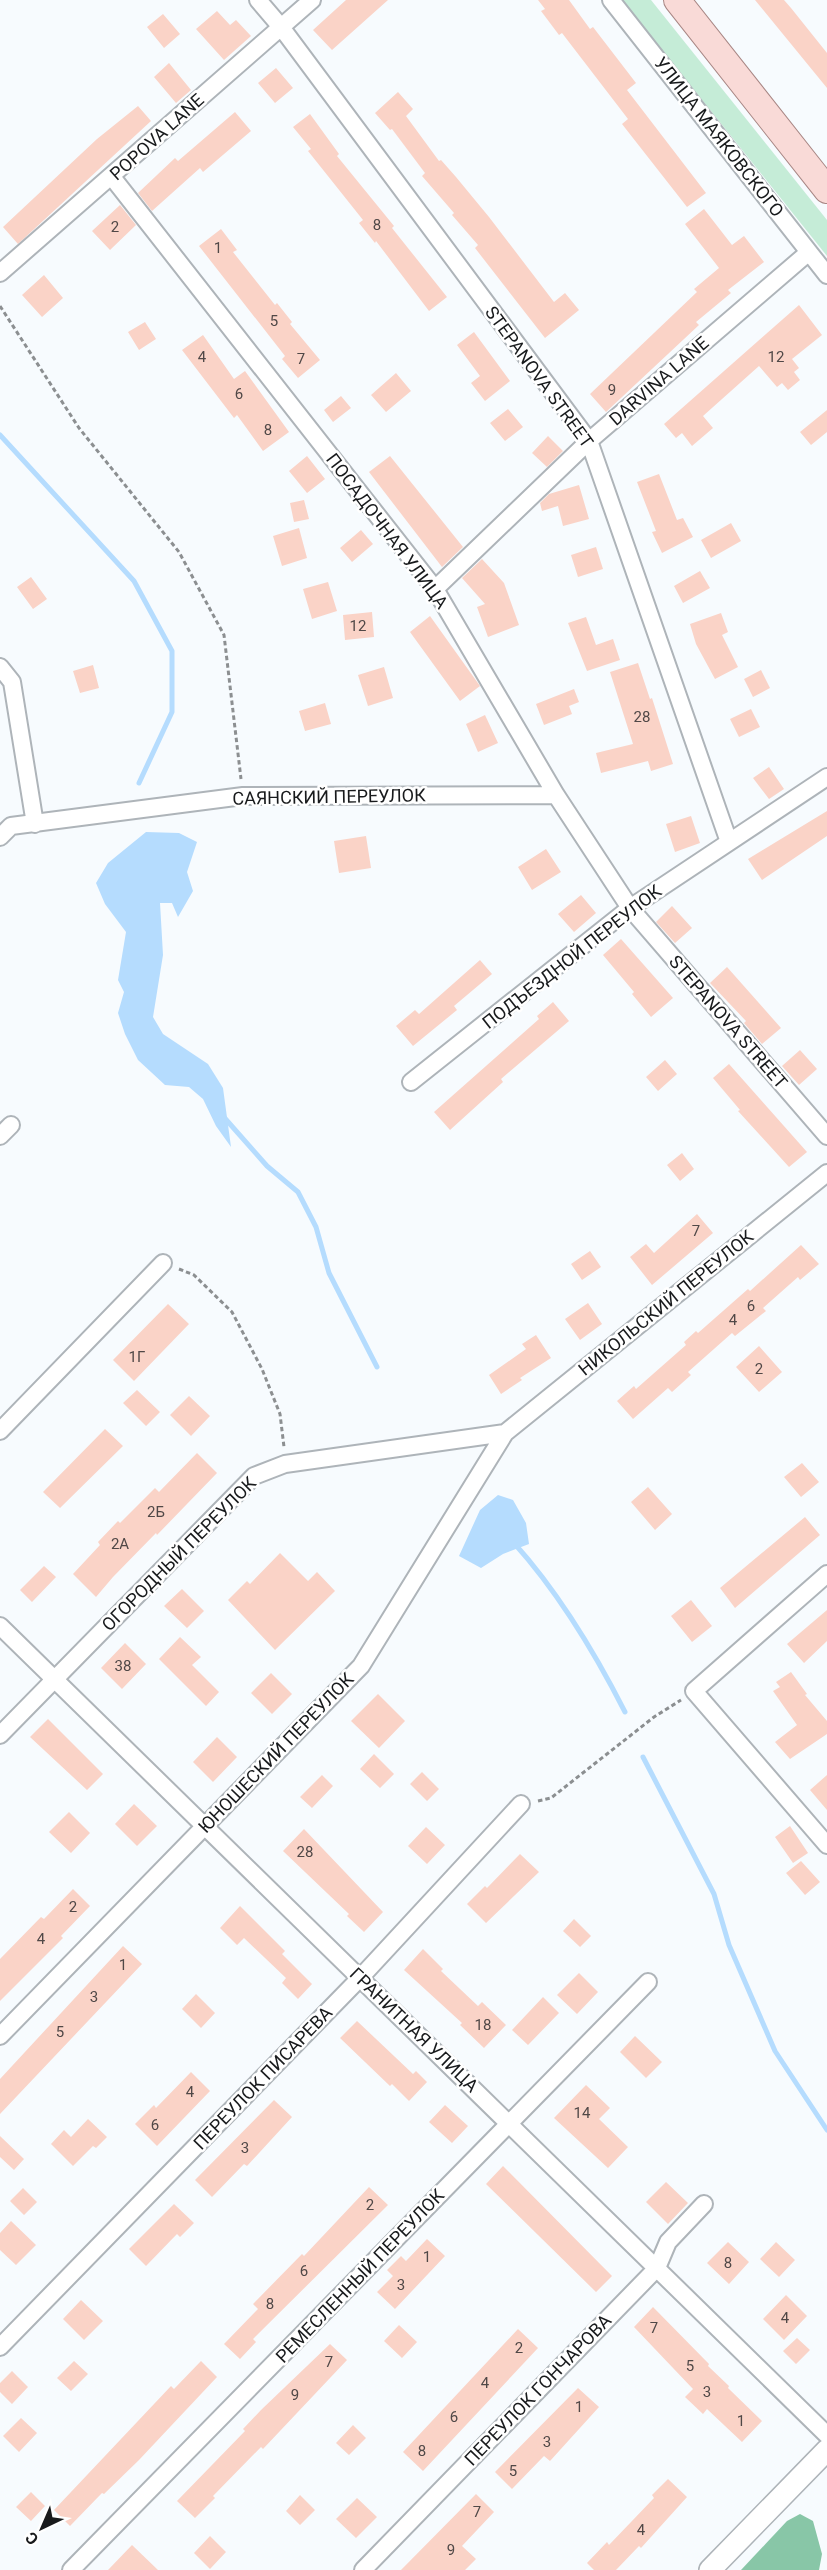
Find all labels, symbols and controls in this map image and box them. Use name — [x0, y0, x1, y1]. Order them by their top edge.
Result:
street label: УЛИЦА МАЯКОВСКОГО — [650, 53, 788, 221]
street label: POPOVA LANE — [105, 89, 208, 184]
house number: 8 — [373, 216, 381, 234]
house number: 2 — [111, 218, 119, 236]
house number: 1 — [214, 239, 222, 257]
street label: STEPANOVA STREET — [481, 302, 598, 452]
house number: 5 — [270, 312, 278, 330]
street label: DARVINA LANE — [605, 332, 713, 429]
house number: 4 — [198, 348, 207, 366]
house number: 12 — [768, 348, 784, 366]
house number: 7 — [297, 350, 305, 368]
house number: 9 — [608, 381, 616, 399]
house number: 6 — [235, 385, 243, 403]
house number: 8 — [264, 421, 272, 439]
street label: ПОСАДОЧНАЯ УЛИЦА — [322, 449, 453, 613]
house number: 12 — [350, 617, 366, 635]
house number: 28 — [634, 708, 650, 726]
street label: САЯНСКИЙ ПЕРЕУЛОК — [232, 784, 426, 809]
street label: ПОДЪЕЗДНОЙ ПЕРЕУЛОК — [478, 880, 666, 1033]
street label: STEPANOVA STREET — [665, 951, 792, 1093]
house number: 7 — [692, 1222, 700, 1240]
street label: НИКОЛЬСКИЙ ПЕРЕУЛОК — [574, 1225, 758, 1380]
house number: 6 — [747, 1297, 755, 1315]
house number: 4 — [729, 1311, 738, 1329]
house number: 1Г — [129, 1348, 145, 1366]
house number: 2 — [755, 1360, 763, 1378]
street label: ОГОРОДНЫЙ ПЕРЕУЛОК — [97, 1472, 260, 1635]
house number: 2Б — [147, 1503, 165, 1521]
house number: 2А — [111, 1535, 129, 1553]
house number: 38 — [115, 1657, 131, 1675]
street label: ЮНОШЕСКИЙ ПЕРЕУЛОК — [194, 1668, 358, 1837]
house number: 28 — [297, 1843, 313, 1861]
house number: 2 — [69, 1898, 77, 1916]
house number: 4 — [37, 1930, 46, 1948]
house number: 1 — [119, 1956, 127, 1974]
street label: ГРАНИТНАЯ УЛИЦА — [346, 1963, 483, 2096]
house number: 3 — [90, 1988, 98, 2006]
street label: ПЕРЕУЛОК ПИСАРЕВА — [189, 2002, 336, 2153]
house number: 18 — [475, 2016, 491, 2034]
house number: 5 — [56, 2023, 64, 2041]
house number: 4 — [186, 2083, 195, 2101]
house number: 14 — [574, 2104, 591, 2122]
house number: 6 — [151, 2116, 159, 2134]
house number: 3 — [241, 2139, 249, 2157]
street label: РЕМЕСЛЕННЫЙ ПЕРЕУЛОК — [271, 2184, 448, 2367]
house number: 2 — [366, 2196, 374, 2214]
house number: 1 — [423, 2248, 431, 2266]
house number: 8 — [724, 2254, 732, 2272]
house number: 6 — [300, 2262, 308, 2280]
house number: 3 — [397, 2276, 405, 2294]
house number: 8 — [266, 2295, 274, 2313]
house number: 4 — [781, 2309, 790, 2327]
street label: ПЕРЕУЛОК ГОНЧАРОВА — [460, 2310, 616, 2470]
house number: 7 — [650, 2319, 658, 2337]
house number: 2 — [515, 2339, 523, 2357]
house number: 7 — [325, 2353, 333, 2371]
house number: 5 — [686, 2357, 694, 2375]
house number: 4 — [481, 2374, 490, 2392]
house number: 3 — [703, 2383, 711, 2401]
house number: 9 — [291, 2386, 299, 2404]
house number: 1 — [575, 2398, 583, 2416]
house number: 6 — [450, 2408, 458, 2426]
house number: 1 — [737, 2412, 745, 2430]
house number: 3 — [543, 2433, 551, 2451]
house number: 8 — [418, 2442, 426, 2460]
house number: 5 — [509, 2462, 517, 2480]
north arrow — [12, 2498, 72, 2558]
house number: 7 — [473, 2503, 481, 2521]
house number: 4 — [637, 2521, 646, 2539]
text: С — [22, 2528, 42, 2549]
house number: 9 — [447, 2541, 455, 2559]

